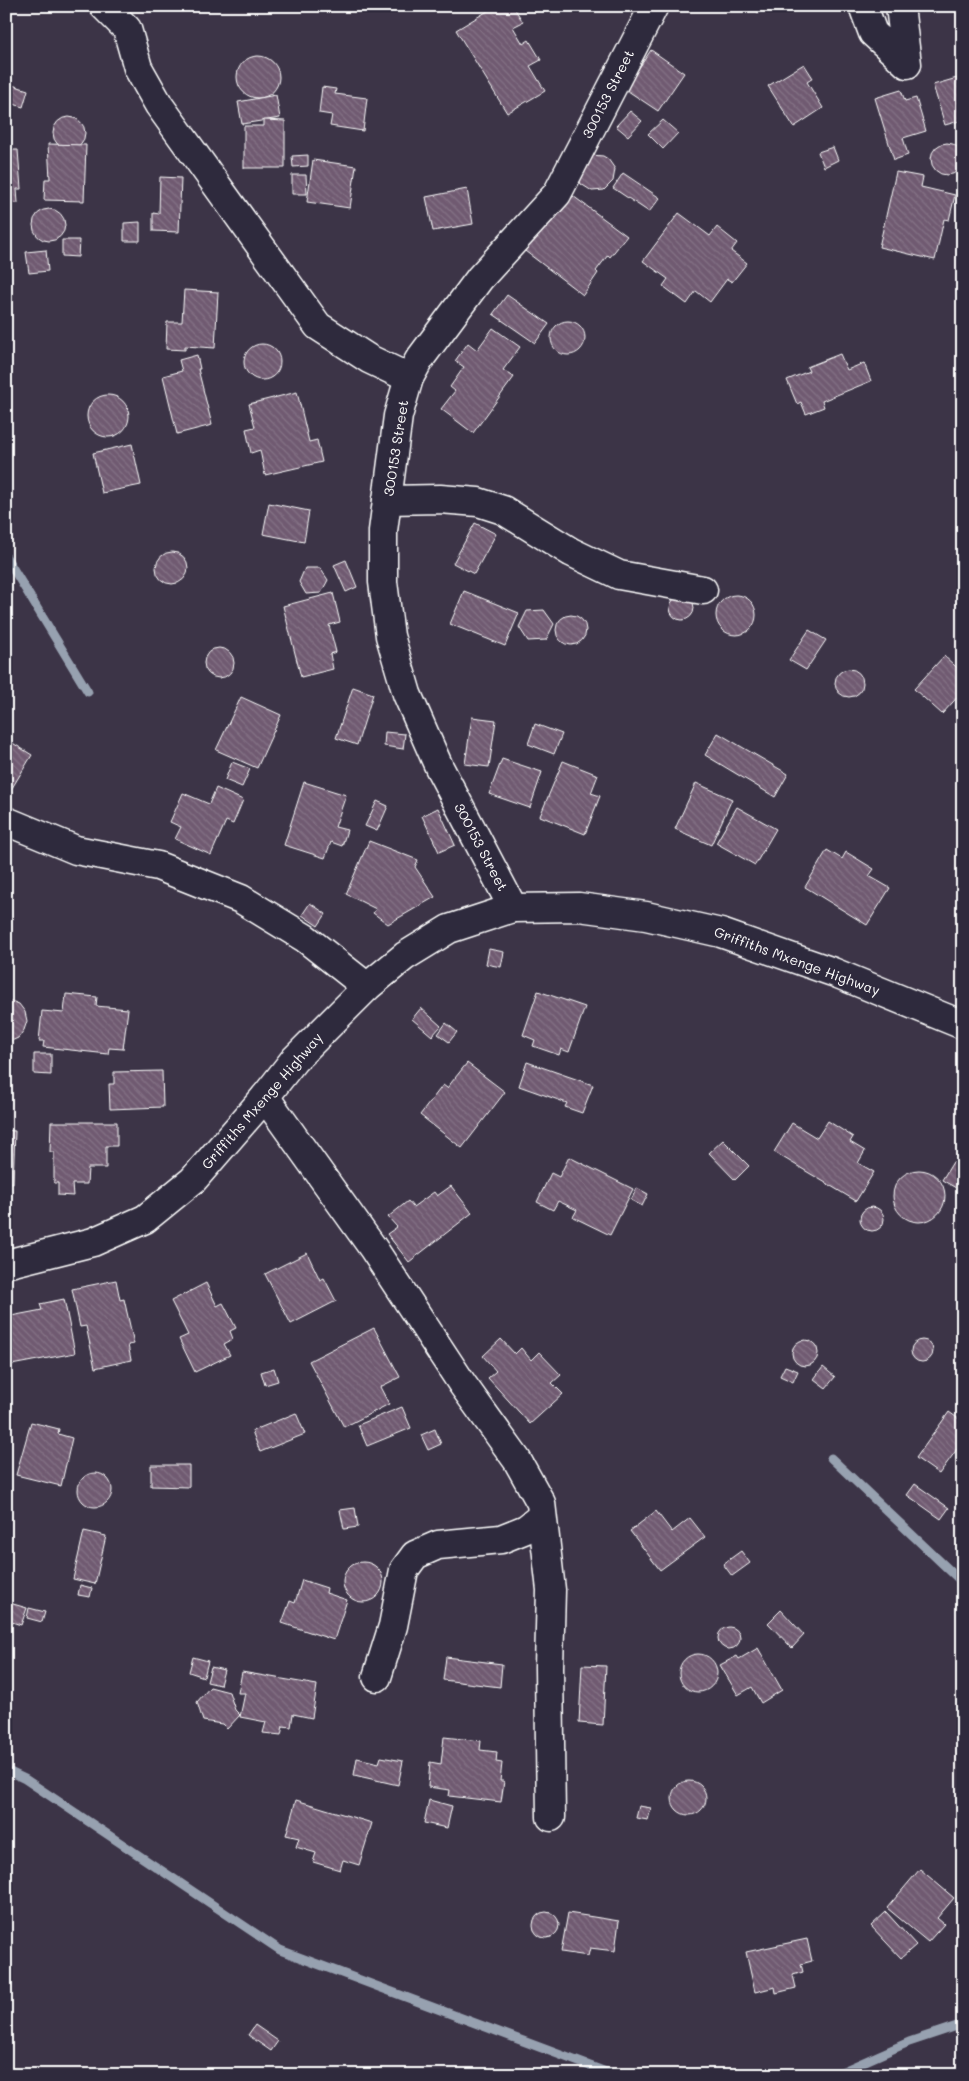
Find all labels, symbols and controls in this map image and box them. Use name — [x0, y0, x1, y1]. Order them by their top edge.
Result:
street label: 300153 Street — [577, 46, 638, 141]
street label: 300153 Street — [379, 398, 412, 497]
street label: 300153 Street — [450, 799, 513, 894]
street label: Griffiths Mxenge Highway — [712, 922, 883, 999]
street label: Griffiths Mxenge Highway — [197, 1028, 326, 1173]

